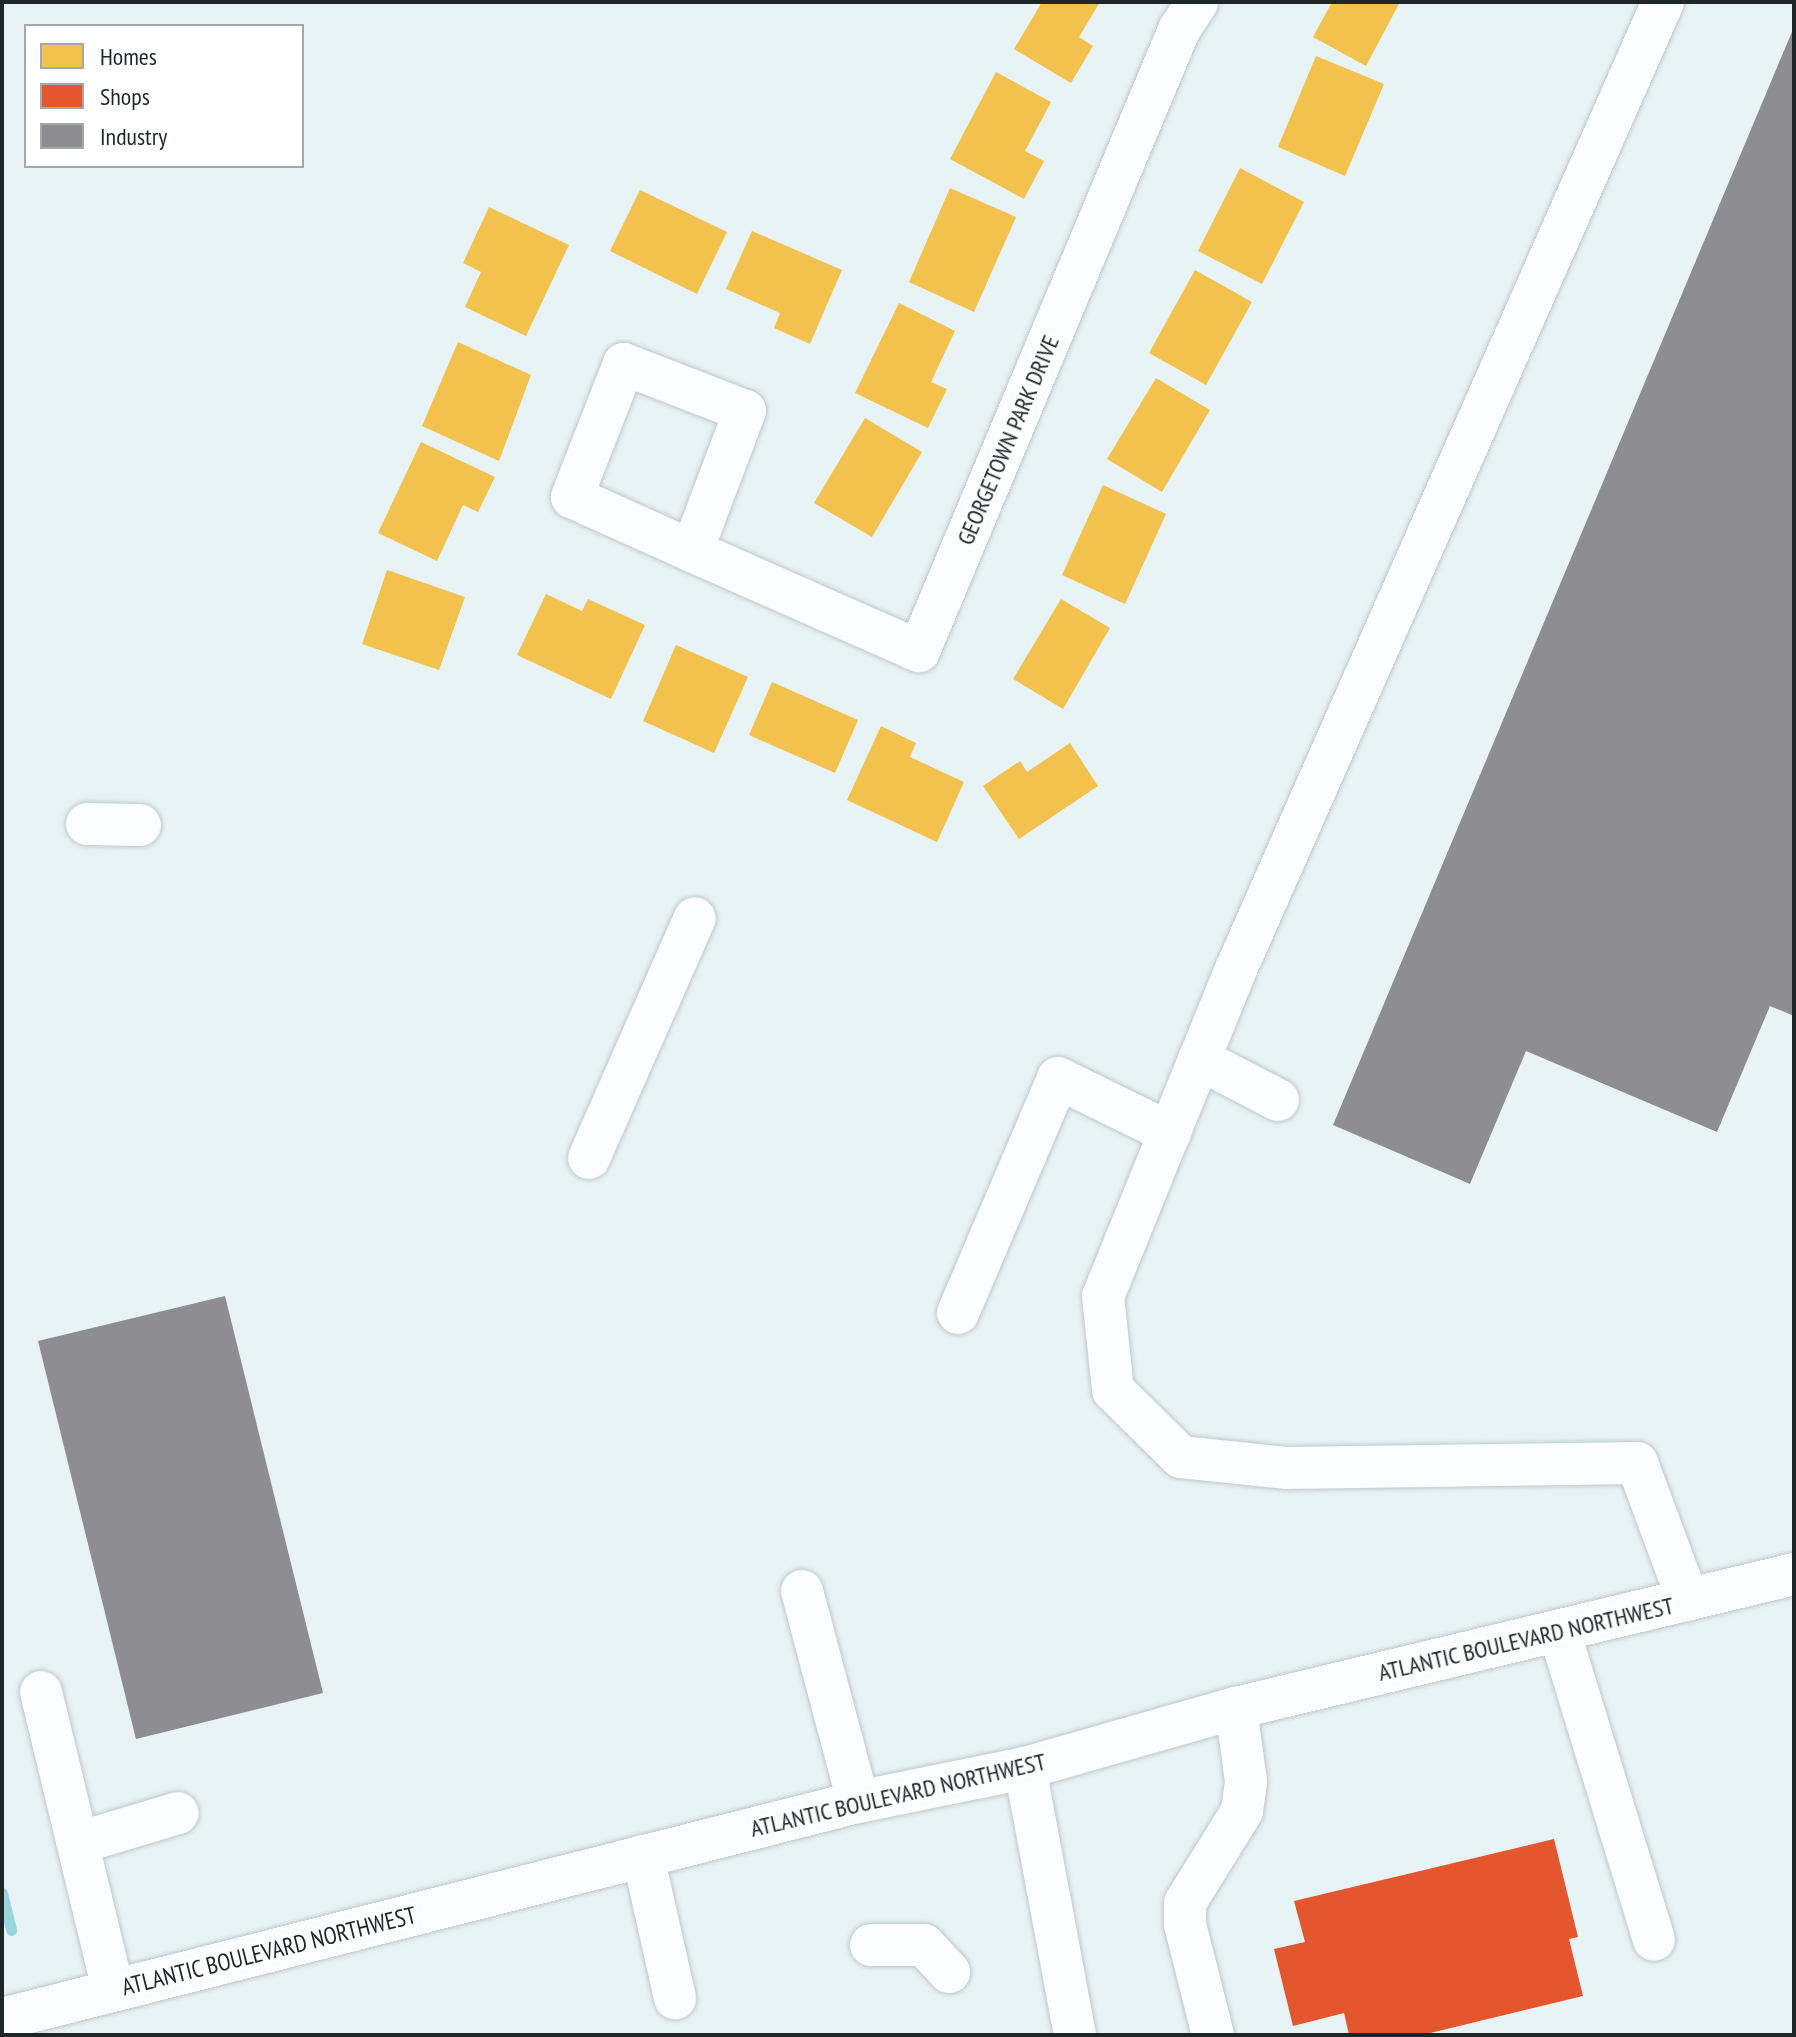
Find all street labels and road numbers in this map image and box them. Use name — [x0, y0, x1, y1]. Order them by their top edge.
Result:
street label: GEORGETOWN PARK DRIVE — [951, 331, 1065, 549]
street label: ATLANTIC BOULEVARD NORTHWEST — [1375, 1591, 1677, 1687]
street label: ATLANTIC BOULEVARD NORTHWEST — [747, 1747, 1049, 1843]
street label: ATLANTIC BOULEVARD NORTHWEST — [119, 1900, 419, 2002]

